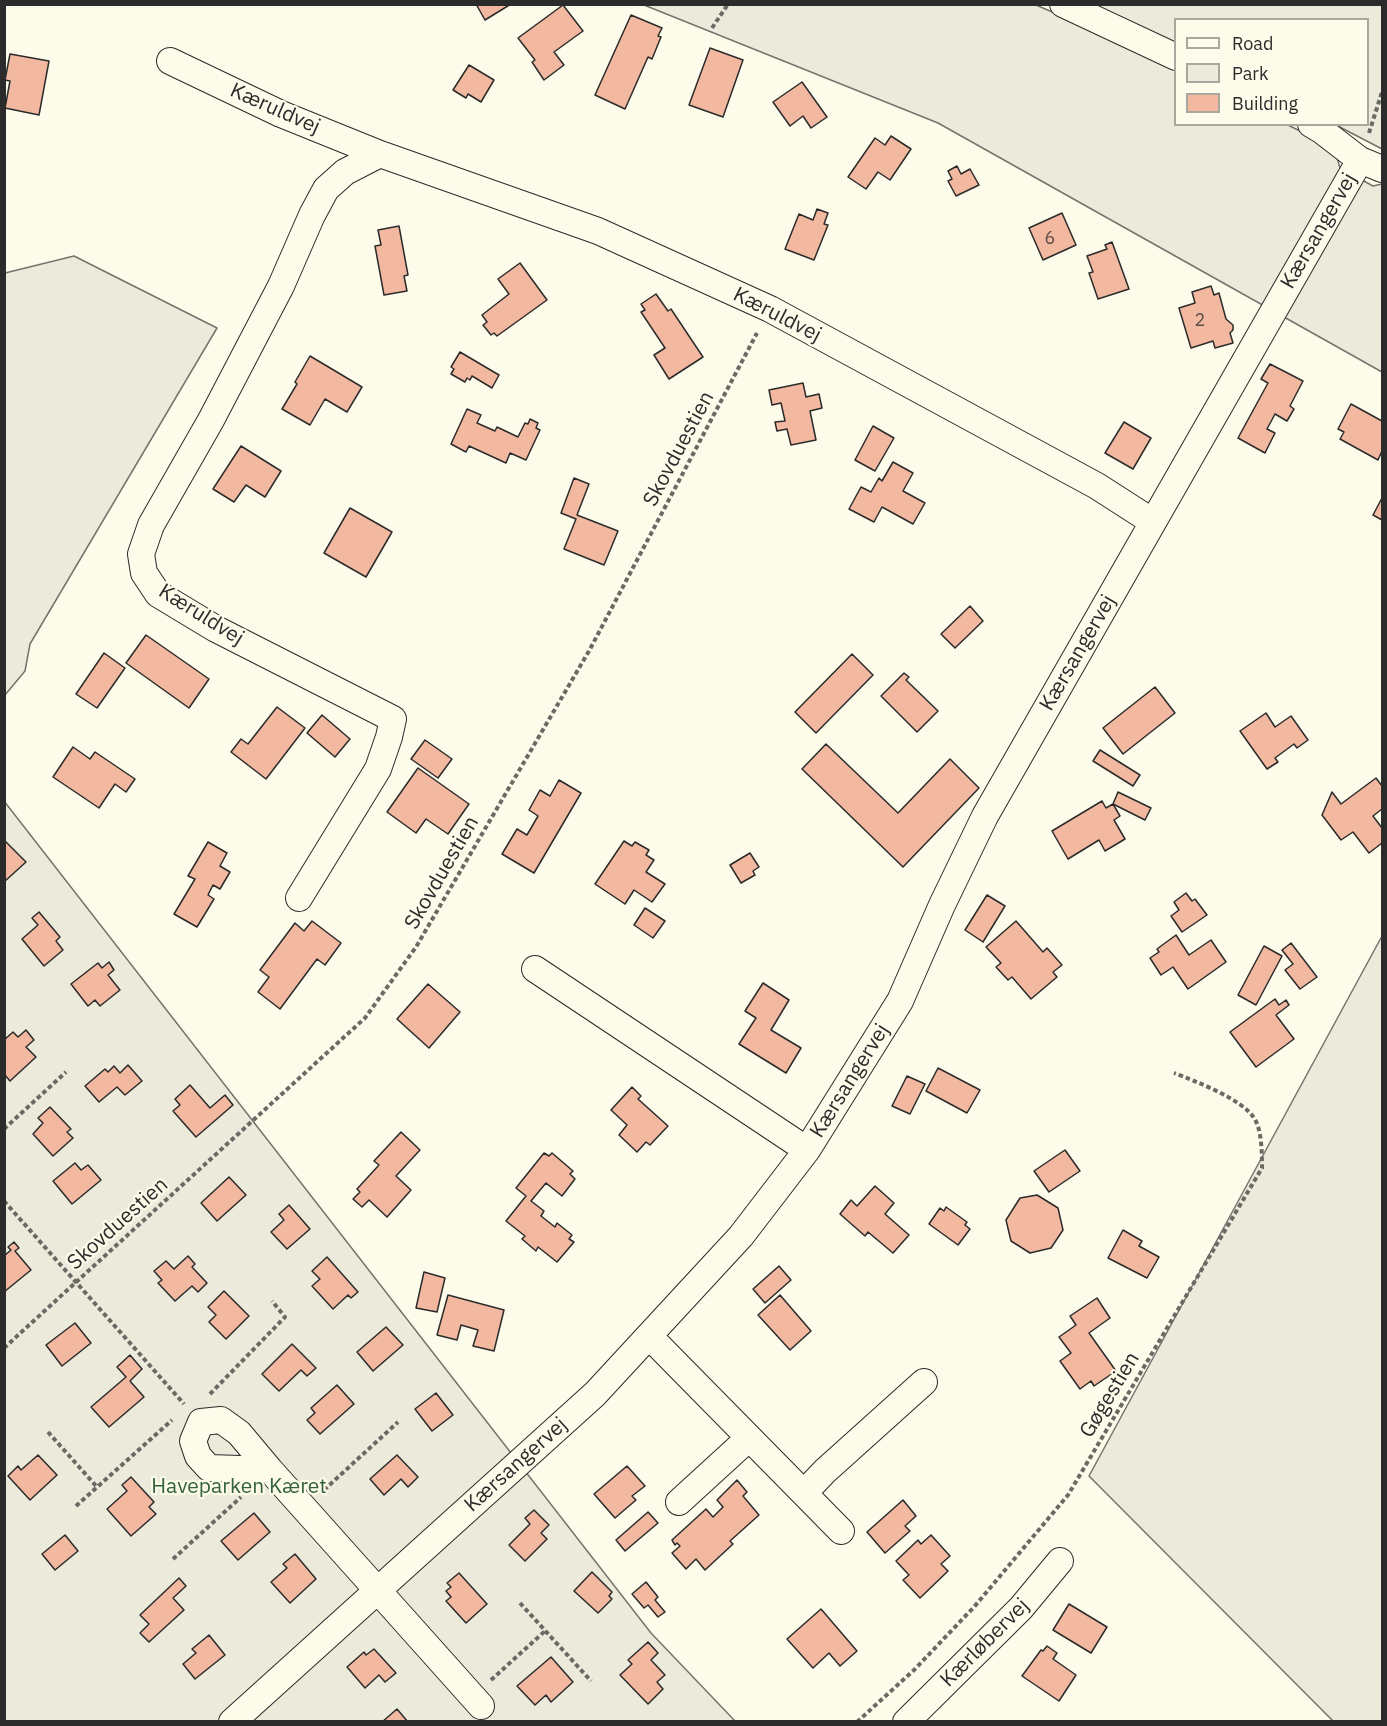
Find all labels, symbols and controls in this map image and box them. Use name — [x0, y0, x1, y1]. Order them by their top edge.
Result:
legend — [1174, 18, 1369, 126]
text: Road — [1232, 32, 1273, 55]
text: Park — [1232, 62, 1268, 85]
street label: Kæruldvej — [226, 78, 324, 140]
text: Building — [1232, 92, 1298, 115]
street label: Kærsangervej — [1276, 169, 1362, 293]
house number: 6 — [1045, 228, 1055, 250]
street label: Kæruldvej — [729, 282, 825, 348]
house number: 2 — [1195, 310, 1205, 332]
street label: Skovduestien — [638, 387, 720, 511]
street label: Kæruldvej — [154, 579, 248, 651]
street label: Kærsangervej — [1035, 591, 1121, 715]
street label: Skovduestien — [399, 812, 485, 934]
street label: Kærsangervej — [805, 1019, 895, 1143]
street label: Skovduestien — [63, 1172, 173, 1276]
street label: Gøgestien — [1075, 1348, 1145, 1442]
street label: Kærsangervej — [459, 1412, 573, 1518]
park label: Haveparken Kæret — [151, 1474, 327, 1500]
street label: Kærløbervej — [935, 1593, 1035, 1693]

